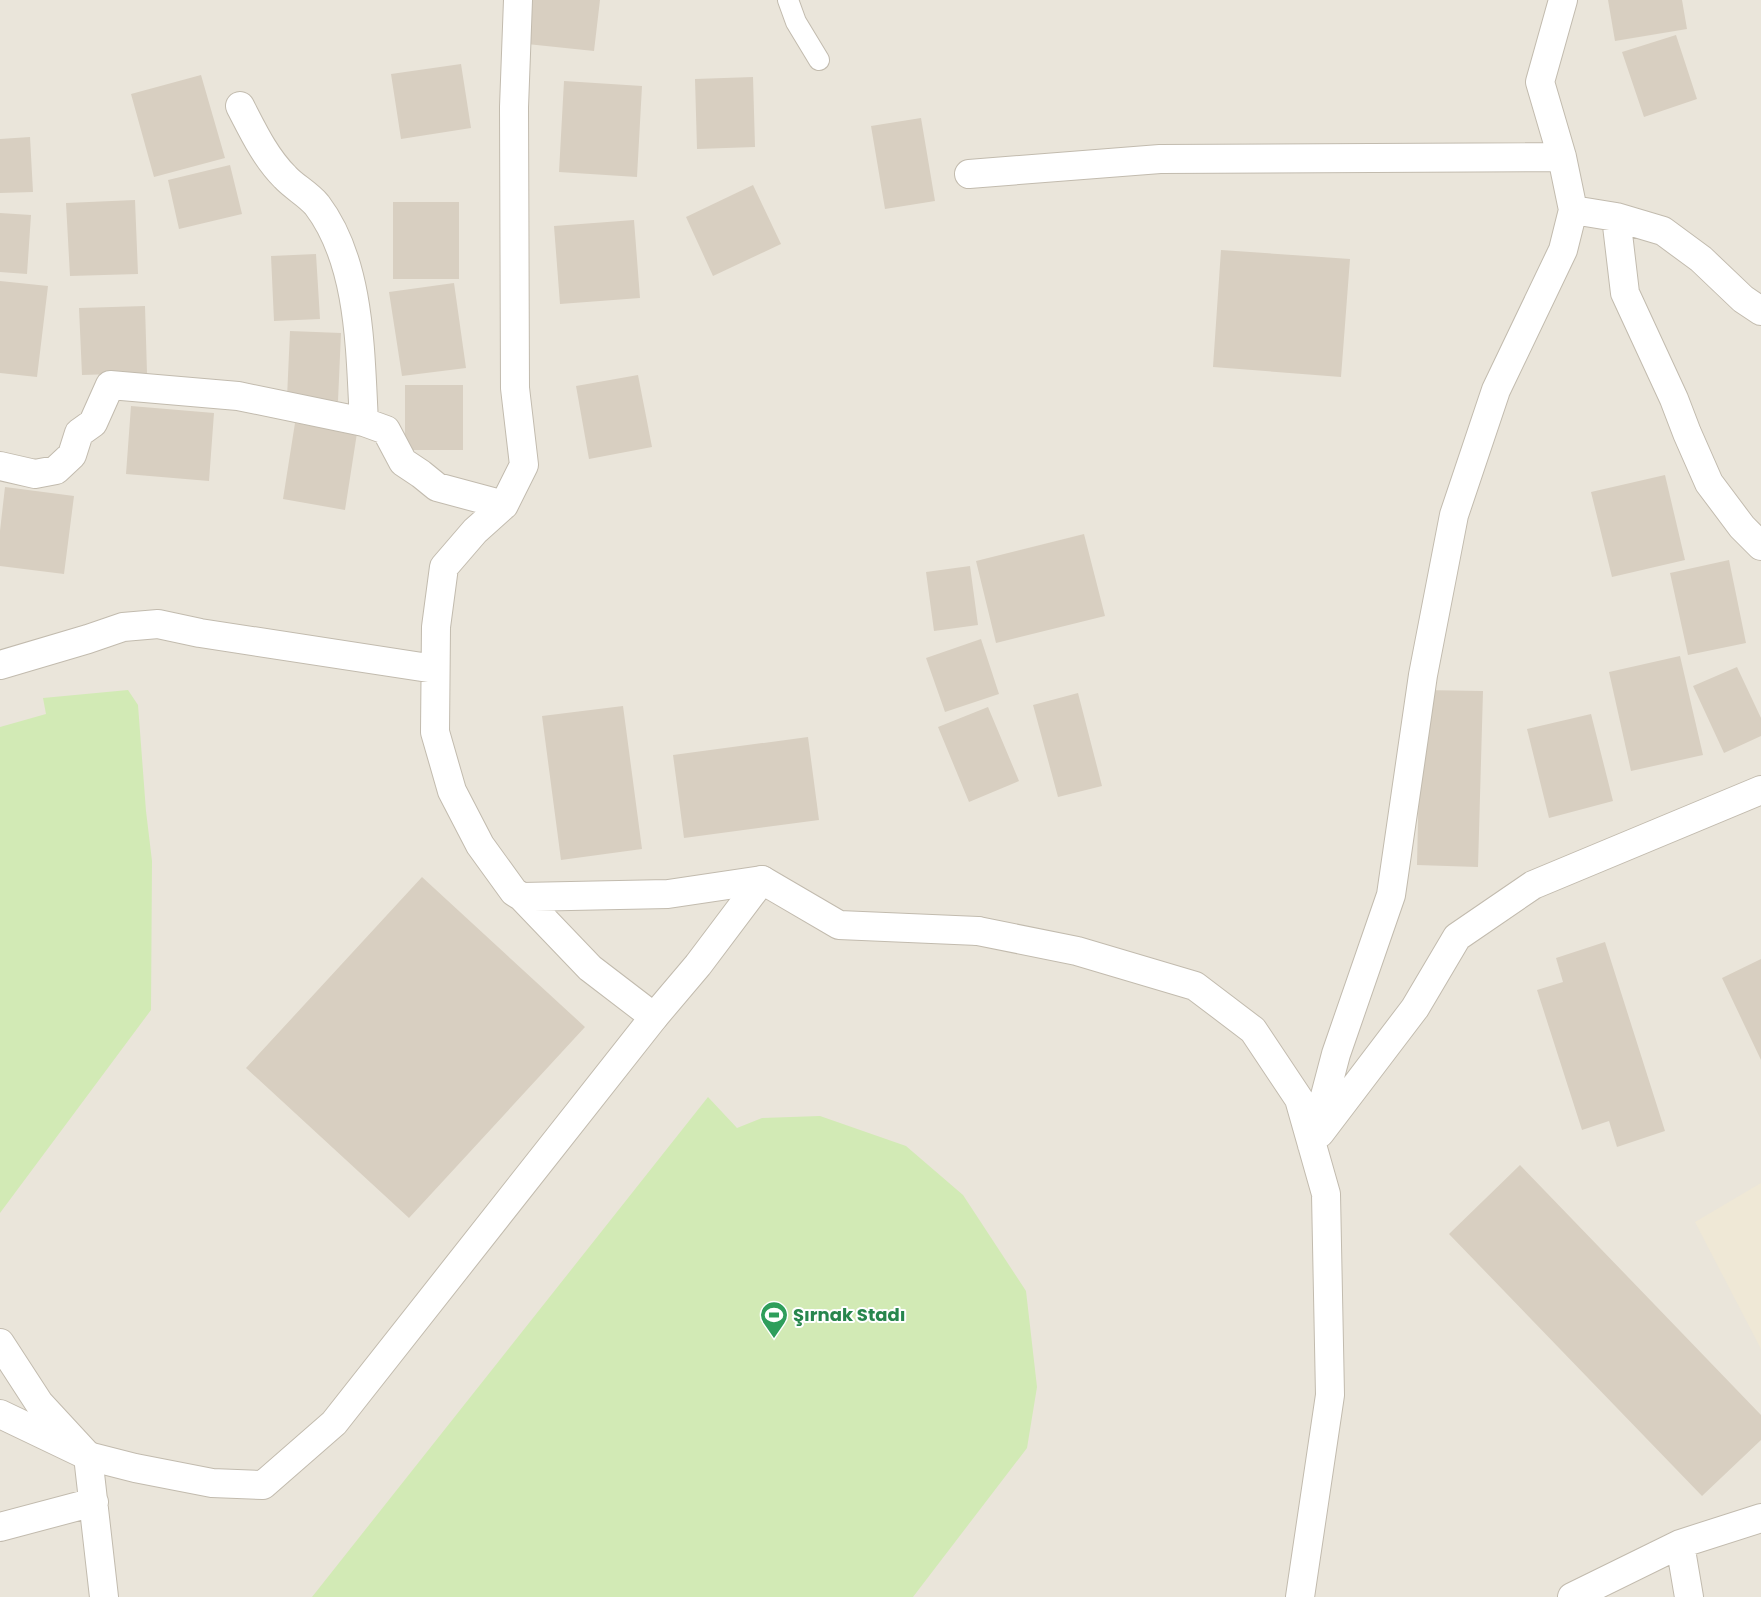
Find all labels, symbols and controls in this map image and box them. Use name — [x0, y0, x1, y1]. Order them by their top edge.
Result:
sports icon: Şırnak Stadı — [759, 1300, 789, 1339]
place label: Şırnak Stadı — [793, 1302, 905, 1327]

